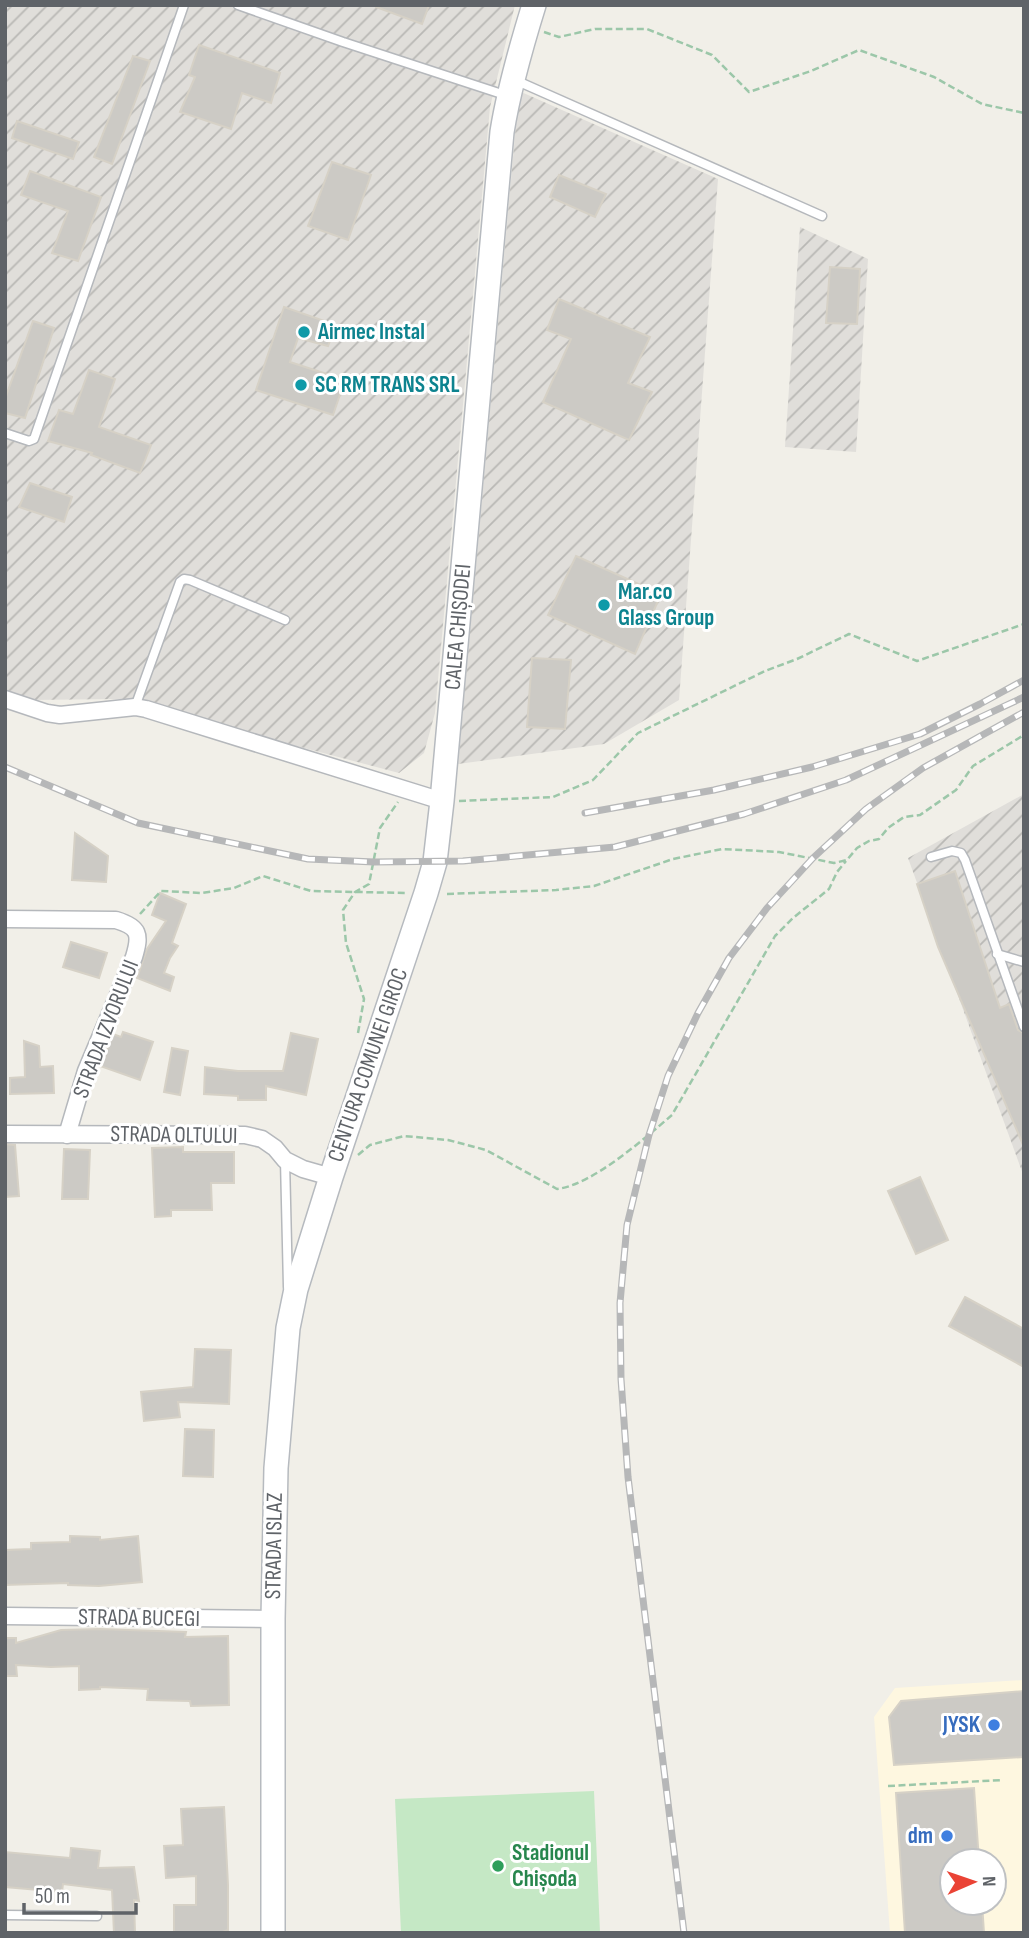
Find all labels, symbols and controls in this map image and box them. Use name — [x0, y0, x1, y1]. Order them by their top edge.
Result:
place label: Airmec Instal — [317, 318, 425, 346]
marker: Airmec Instal — [296, 324, 312, 340]
place label: SC RM TRANS SRL — [315, 371, 459, 399]
marker: SC RM TRANS SRL — [293, 377, 309, 393]
street label: CALEA CHIȘODEI — [439, 563, 477, 691]
place label: Mar.co Glass Group — [618, 578, 714, 632]
marker: Mar.co Glass Group — [596, 597, 612, 613]
street label: STRADA IZVORULUI — [67, 956, 145, 1102]
street label: CENTURA COMUNEI GIROC — [322, 964, 414, 1166]
street label: STRADA OLTULUI — [110, 1120, 238, 1150]
street label: STRADA ISLAZ — [259, 1492, 289, 1600]
street label: STRADA BUCEGI — [78, 1603, 200, 1633]
place label: JYSK — [942, 1711, 981, 1739]
marker: JYSK — [986, 1717, 1002, 1733]
place label: dm — [908, 1822, 933, 1850]
marker: dm — [939, 1828, 955, 1844]
place label: Stadionul Chișoda — [512, 1839, 589, 1893]
north arrow — [938, 1847, 1008, 1917]
marker: Stadionul Chișoda — [490, 1858, 506, 1874]
scale bar — [24, 1871, 136, 1915]
text: N — [977, 1876, 1000, 1887]
text: 50 m — [35, 1884, 70, 1909]

